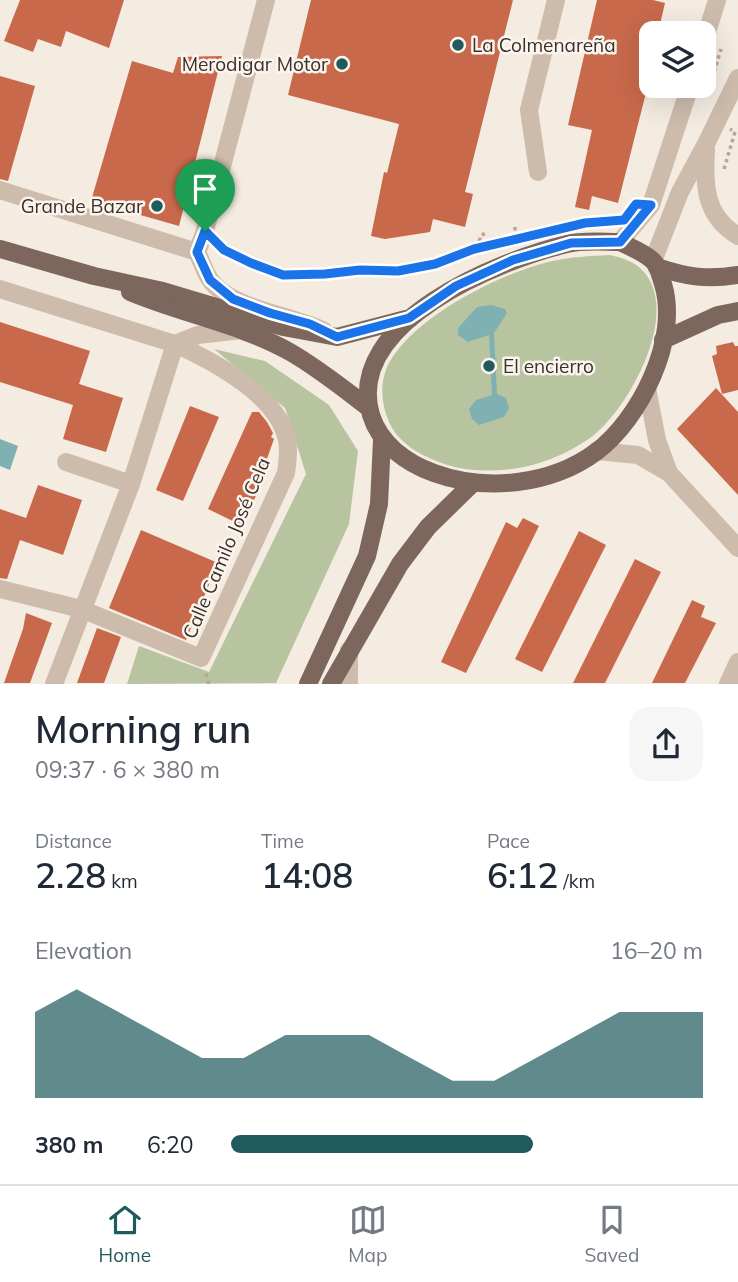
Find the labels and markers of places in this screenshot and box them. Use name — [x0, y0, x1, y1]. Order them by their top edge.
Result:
place label: La Colmenareña — [472, 33, 616, 57]
marker: La Colmenareña — [450, 37, 466, 53]
place label: Merodigar Motor — [182, 52, 328, 76]
marker: Merodigar Motor — [334, 56, 350, 72]
pin — [175, 159, 235, 231]
place label: Grande Bazar — [21, 194, 143, 218]
marker: Grande Bazar — [149, 198, 165, 214]
place label: El encierro — [503, 354, 594, 378]
marker: El encierro — [481, 358, 497, 374]

